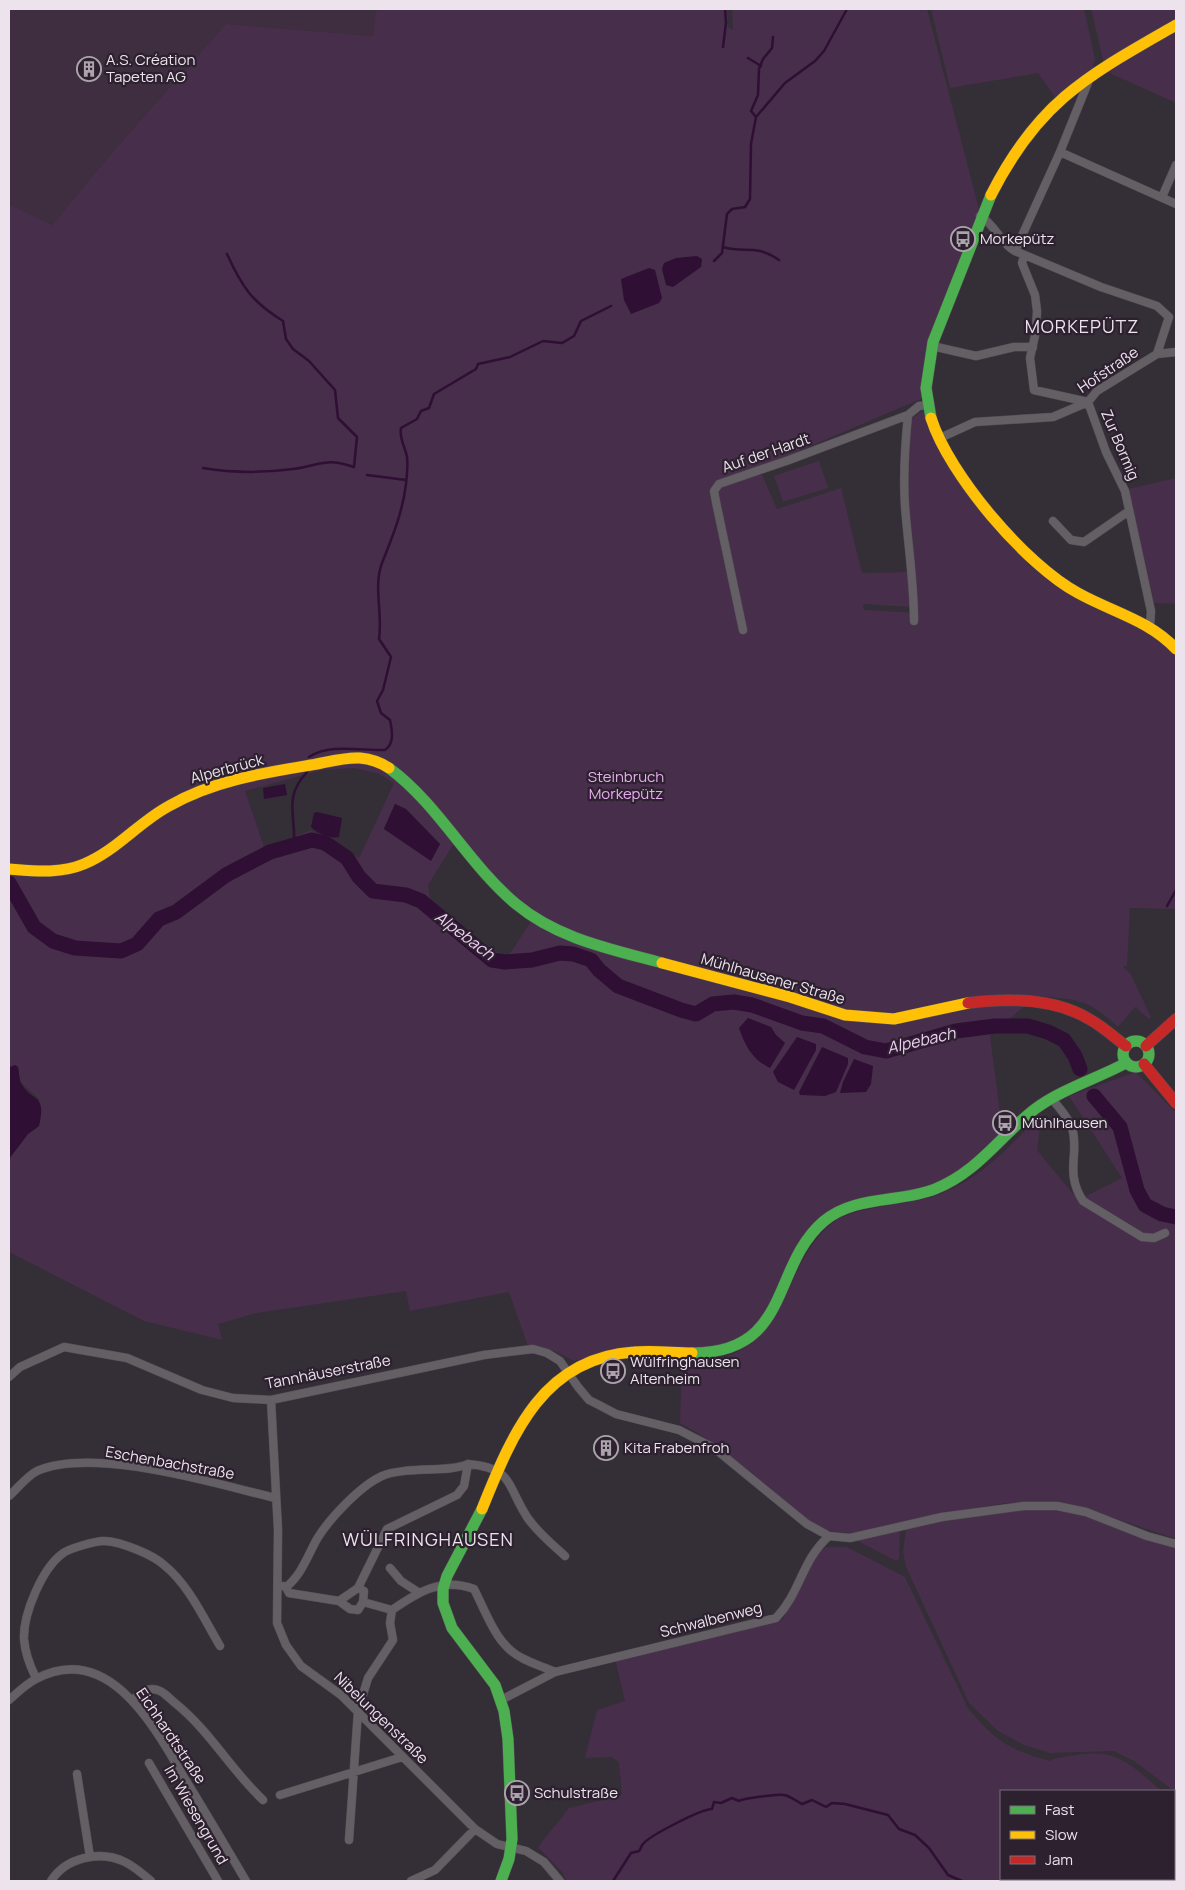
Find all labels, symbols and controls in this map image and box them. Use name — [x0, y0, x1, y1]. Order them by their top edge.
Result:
place label: A.S. Création Tapeten AG — [106, 49, 195, 87]
building icon: A.S. Création Tapeten AG — [76, 56, 102, 82]
bus stop icon: Morkepütz — [950, 226, 976, 252]
place label: Morkepütz — [980, 228, 1055, 249]
district label: MORKEPÜTZ — [1025, 314, 1139, 338]
street label: Hofstraße — [1073, 341, 1143, 398]
street label: Zur Bormig — [1096, 406, 1145, 483]
street label: Auf der Hardt — [719, 428, 813, 477]
street label: Alperbrück — [188, 749, 266, 788]
park label: Steinbruch Morkepütz — [588, 766, 664, 804]
water label: Alpebach — [431, 905, 500, 965]
street label: Mühlhausener Straße — [699, 948, 848, 1009]
water label: Alpebach — [885, 1021, 958, 1059]
bus stop icon: Mühlhausen — [992, 1110, 1018, 1136]
place label: Mühlhausen — [1022, 1112, 1107, 1133]
street label: Tannhäuserstraße — [264, 1349, 392, 1394]
place label: Wülfringhausen Altenheim — [630, 1351, 740, 1389]
bus stop icon: Wülfringhausen Altenheim — [600, 1358, 626, 1384]
building icon: Kita Frabenfroh — [593, 1435, 619, 1461]
place label: Kita Frabenfroh — [624, 1437, 730, 1458]
street label: Eschenbachstraße — [104, 1441, 236, 1484]
district label: WÜLFRINGHAUSEN — [342, 1527, 514, 1551]
street label: Schwalbenweg — [658, 1597, 764, 1642]
street label: Nibelungenstraße — [329, 1667, 433, 1768]
street label: Eichhardtstraße — [131, 1684, 211, 1788]
street label: Im Wiesengrund — [159, 1761, 233, 1868]
bus stop icon: Schulstraße — [504, 1780, 530, 1806]
place label: Schulstraße — [534, 1782, 618, 1803]
legend — [1000, 1790, 1175, 1880]
text: Fast — [1045, 1799, 1074, 1820]
text: Slow — [1045, 1824, 1078, 1845]
text: Jam — [1045, 1849, 1073, 1870]

